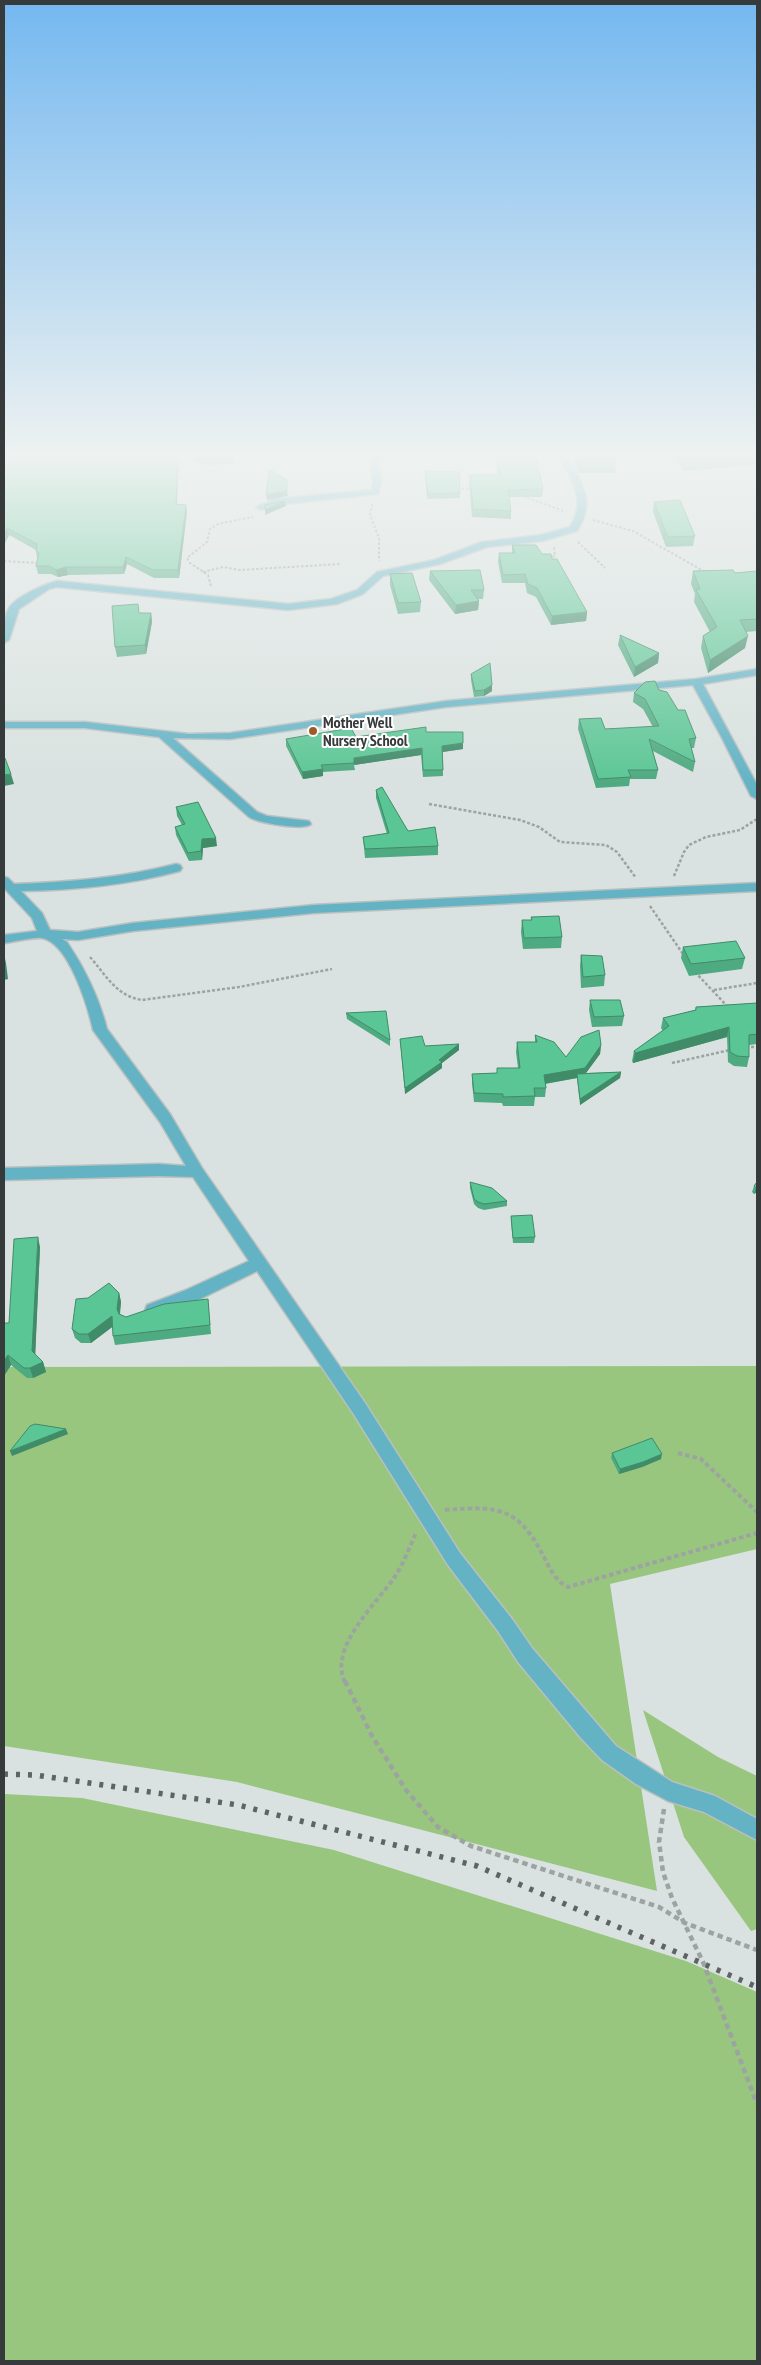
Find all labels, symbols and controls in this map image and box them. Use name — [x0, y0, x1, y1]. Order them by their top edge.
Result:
place label: Mother Well Nursery School — [323, 712, 408, 750]
marker: Mother Well Nursery School — [307, 725, 319, 737]

